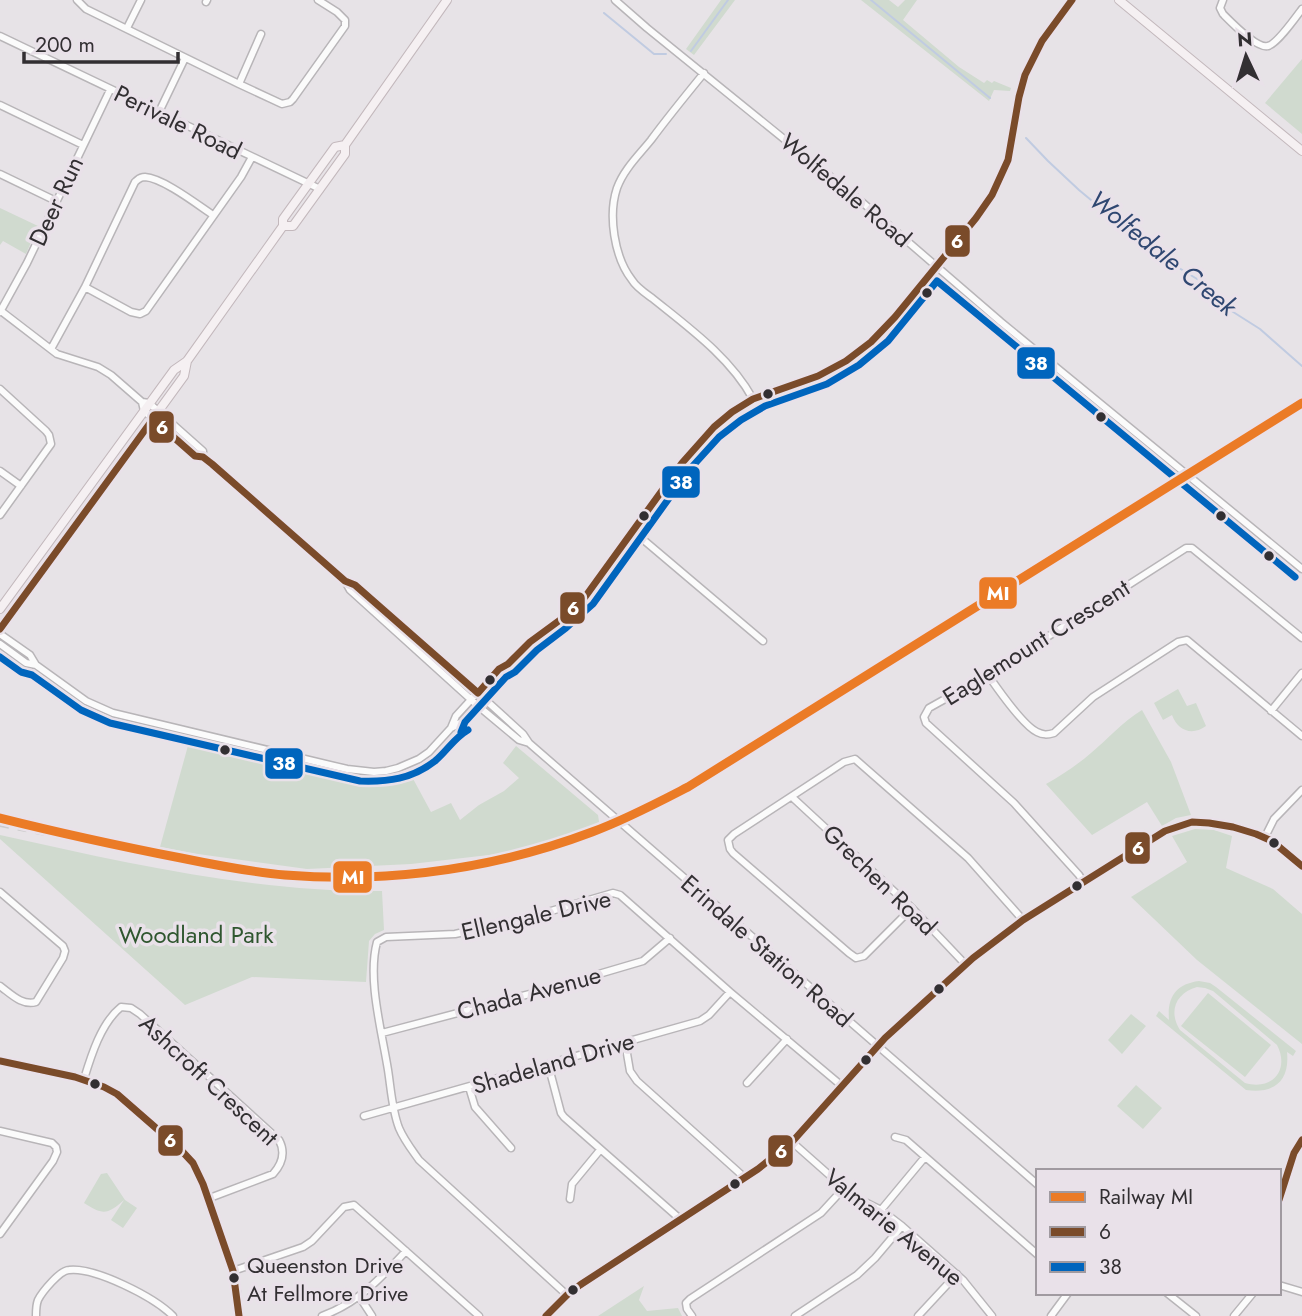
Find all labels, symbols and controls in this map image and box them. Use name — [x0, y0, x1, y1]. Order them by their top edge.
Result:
scale bar — [24, 21, 178, 65]
north arrow — [1211, 21, 1281, 91]
text: N — [1236, 26, 1253, 54]
text: 200 m — [35, 30, 95, 60]
street label: Perivale Road — [108, 76, 248, 168]
street label: Wolfedale Road — [773, 125, 919, 255]
street label: Deer Run — [20, 150, 92, 252]
water label: Wolfedale Creek — [1081, 181, 1247, 326]
line badge: 6 — [944, 224, 971, 258]
text: 6 — [951, 228, 963, 255]
unlabelled marker — [920, 286, 934, 300]
line badge: 38 — [1016, 346, 1056, 380]
text: 38 — [1024, 350, 1048, 377]
unlabelled marker — [761, 387, 775, 401]
line badge: 6 — [148, 410, 175, 444]
unlabelled marker — [1094, 410, 1108, 424]
text: 6 — [156, 414, 168, 441]
line badge: 38 — [661, 465, 701, 499]
text: 38 — [669, 469, 693, 496]
unlabelled marker — [637, 509, 651, 523]
unlabelled marker — [1214, 509, 1228, 523]
unlabelled marker — [1262, 549, 1276, 563]
street label: Eaglemount Crescent — [936, 570, 1137, 714]
line badge: MI — [978, 576, 1018, 610]
text: MI — [986, 580, 1010, 607]
line badge: 6 — [559, 591, 586, 625]
text: 6 — [567, 595, 579, 622]
unlabelled marker — [483, 673, 497, 687]
unlabelled marker — [218, 743, 232, 757]
line badge: 38 — [264, 747, 304, 780]
text: 38 — [272, 750, 296, 777]
street label: Grechen Road — [815, 816, 945, 944]
line badge: 6 — [1124, 831, 1151, 865]
text: 6 — [1132, 835, 1144, 862]
unlabelled marker — [1267, 836, 1281, 850]
line badge: MI — [332, 860, 373, 894]
text: MI — [341, 864, 365, 891]
street label: Erindale Station Road — [673, 866, 861, 1036]
unlabelled marker — [1070, 879, 1084, 893]
street label: Ellengale Drive — [458, 881, 614, 949]
park label: Woodland Park — [118, 917, 274, 952]
street label: Chada Avenue — [453, 957, 605, 1029]
unlabelled marker — [932, 982, 946, 996]
street label: Ashcroft Crescent — [132, 1006, 287, 1154]
street label: Shadeland Drive — [468, 1023, 638, 1103]
unlabelled marker — [859, 1053, 873, 1067]
unlabelled marker — [88, 1077, 102, 1091]
line badge: 6 — [157, 1124, 184, 1157]
text: 6 — [164, 1127, 176, 1154]
line badge: 6 — [767, 1134, 794, 1168]
text: 6 — [775, 1138, 787, 1165]
street label: Valmarie Avenue — [817, 1160, 971, 1294]
legend — [1036, 1169, 1281, 1295]
unlabelled marker — [728, 1177, 742, 1191]
text: Railway MI — [1099, 1182, 1193, 1212]
text: 6 — [1099, 1217, 1111, 1247]
place label: Queenston Drive At Fellmore Drive — [247, 1249, 408, 1309]
text: 38 — [1099, 1252, 1122, 1282]
marker: Queenston Drive At Fellmore Drive — [227, 1271, 241, 1285]
unlabelled marker — [566, 1283, 580, 1297]

